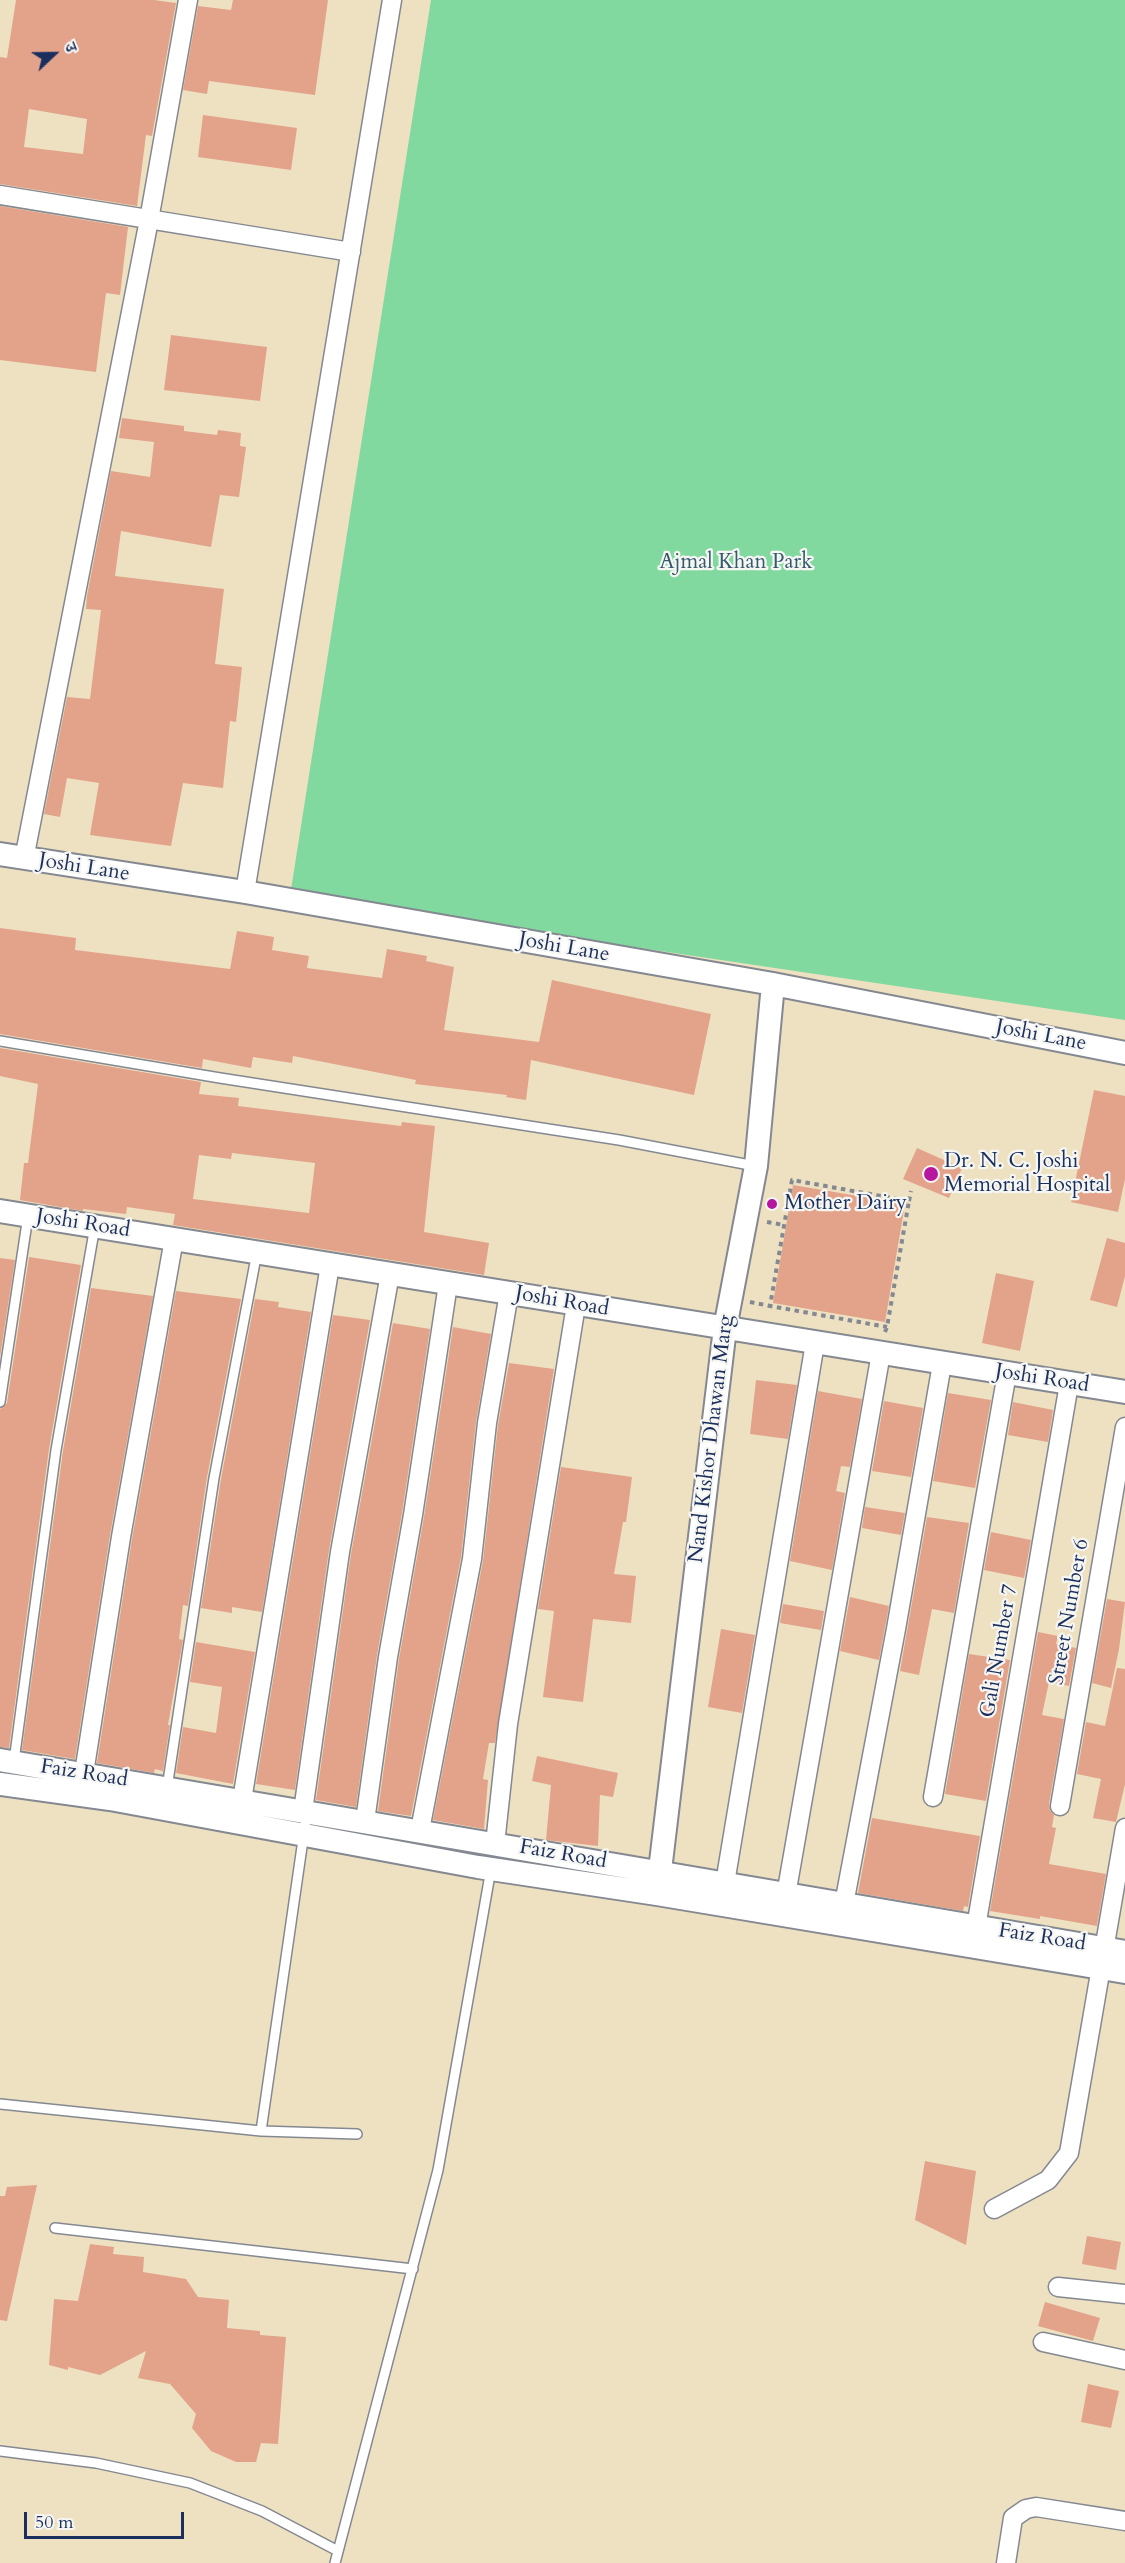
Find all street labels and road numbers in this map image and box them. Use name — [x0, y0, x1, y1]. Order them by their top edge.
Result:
street label: Joshi Lane — [37, 848, 131, 888]
street label: Joshi Lane — [517, 928, 611, 968]
street label: Joshi Lane — [994, 1015, 1088, 1057]
street label: Joshi Road — [34, 1204, 132, 1244]
street label: Joshi Road — [513, 1281, 611, 1323]
street label: Nand Kishor Dhawan Marg — [684, 1313, 740, 1565]
street label: Joshi Road — [993, 1359, 1091, 1399]
street label: Street Number 6 — [1045, 1537, 1095, 1687]
street label: Gali Number 7 — [976, 1583, 1024, 1719]
street label: Faiz Road — [39, 1755, 129, 1793]
street label: Faiz Road — [517, 1835, 609, 1875]
street label: Faiz Road — [997, 1919, 1087, 1957]

